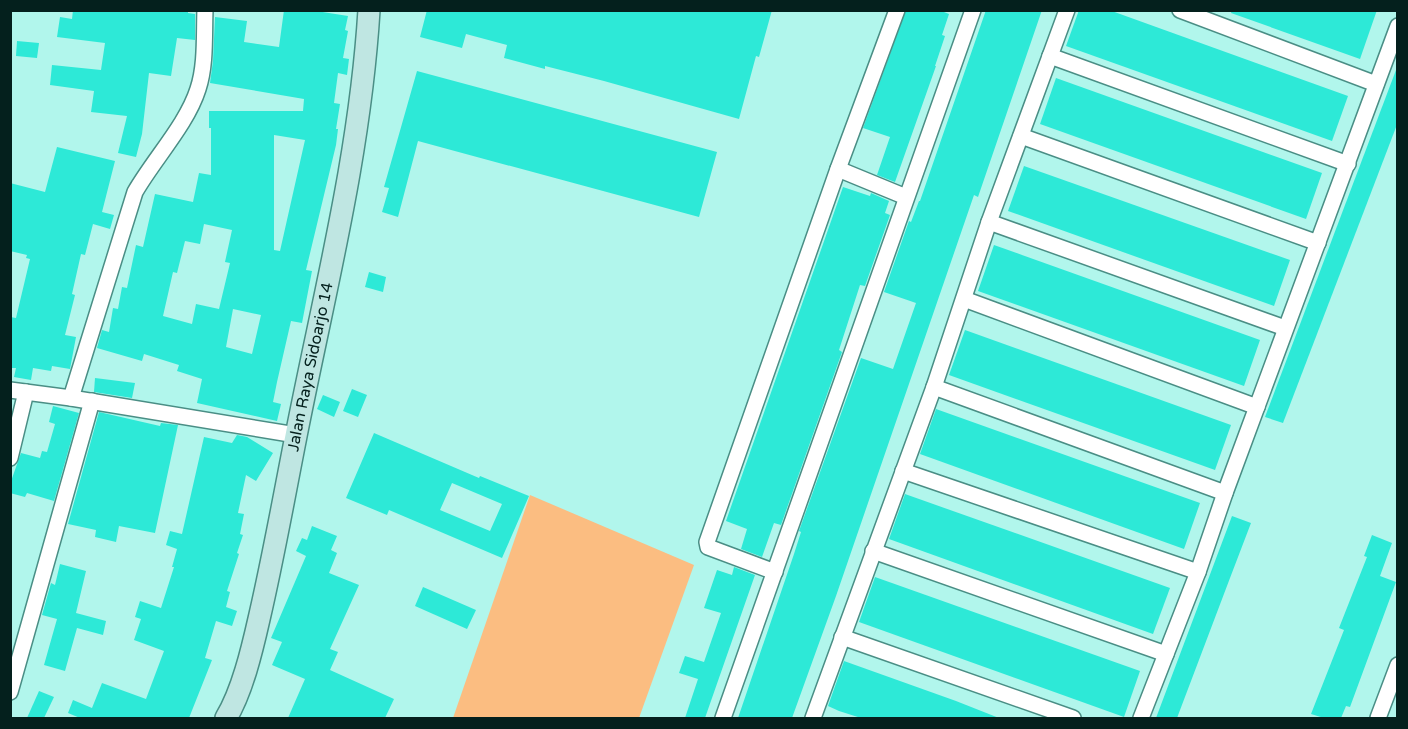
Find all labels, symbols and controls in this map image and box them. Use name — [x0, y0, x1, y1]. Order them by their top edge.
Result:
street label: Jalan Raya Sidoarjo 14 — [283, 281, 338, 453]

